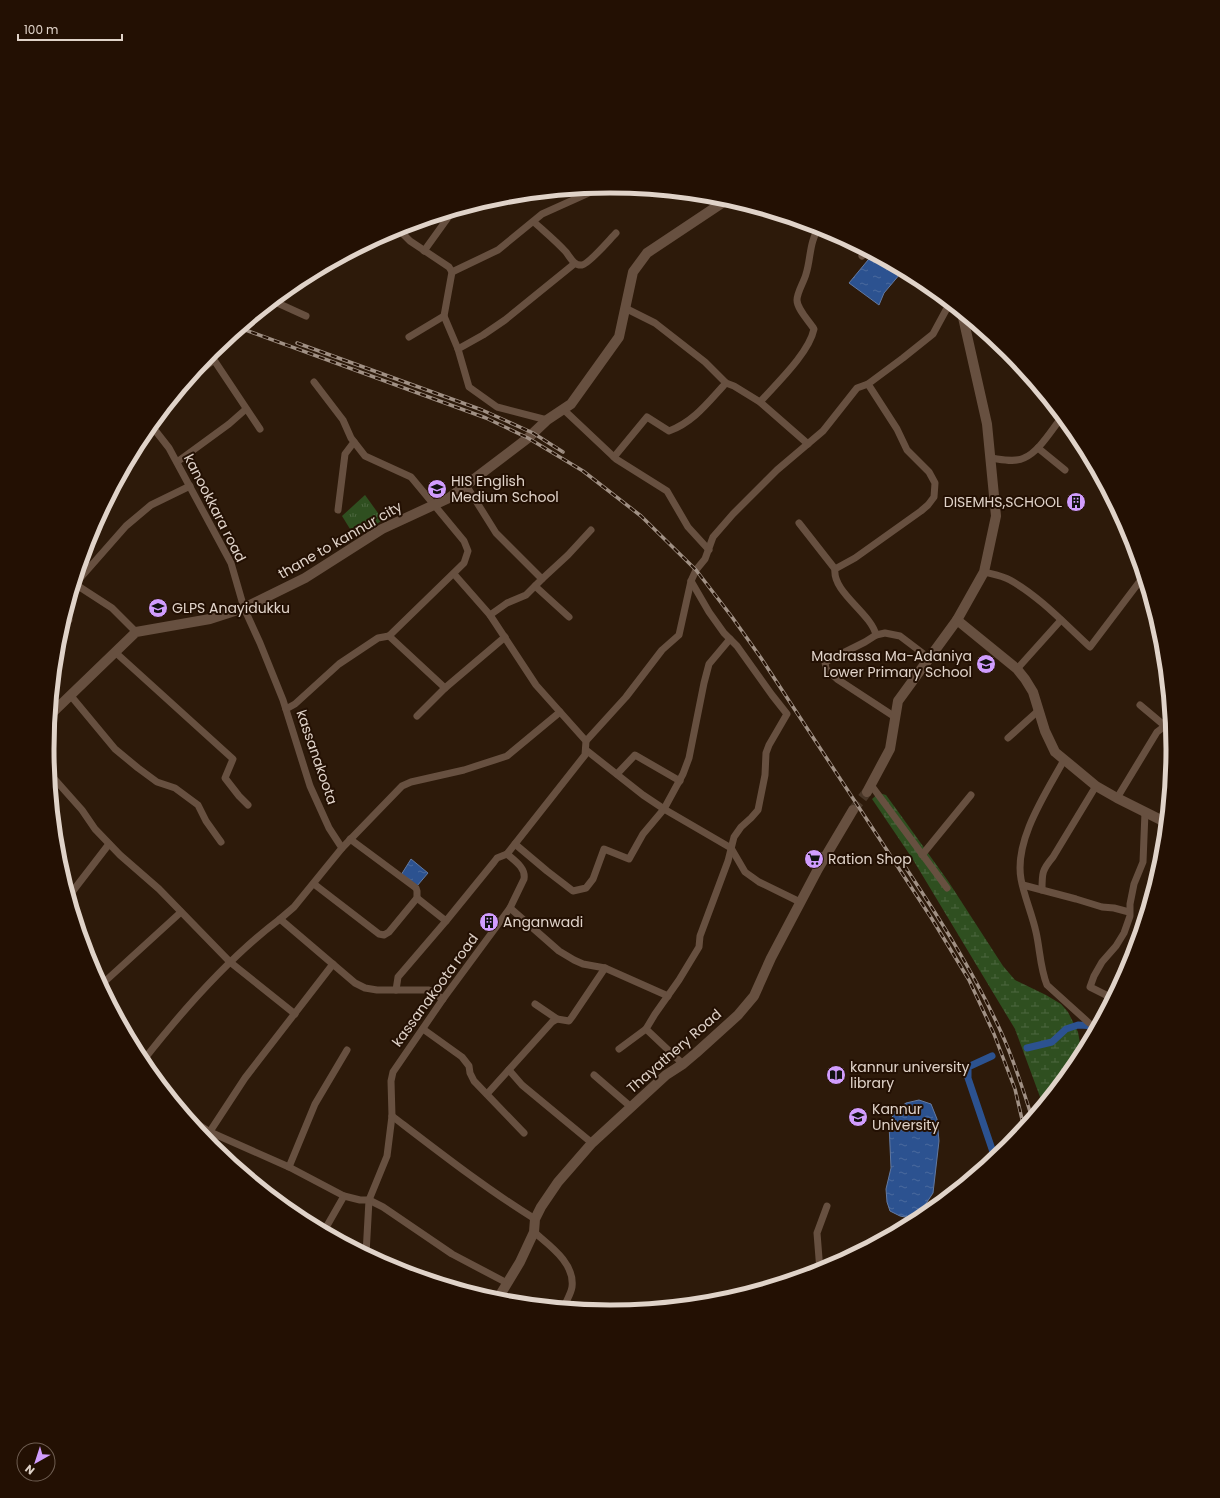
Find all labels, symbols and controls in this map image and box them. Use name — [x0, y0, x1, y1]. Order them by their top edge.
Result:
scale bar — [18, 16, 122, 42]
text: 100 m — [24, 21, 58, 38]
street label: kanookkara road — [179, 450, 251, 566]
place label: HIS English Medium School — [451, 471, 559, 507]
school or university icon: HIS English Medium School — [426, 478, 448, 500]
building icon: DISEMHS,SCHOOL — [1065, 491, 1087, 513]
place label: DISEMHS,SCHOOL — [944, 492, 1062, 512]
street label: thane to kannur city — [274, 496, 406, 584]
school or university icon: GLPS Anayidukku — [147, 597, 169, 619]
place label: GLPS Anayidukku — [172, 598, 290, 618]
place label: Madrassa Ma-Adaniya Lower Primary School — [811, 646, 972, 682]
school or university icon: Madrassa Ma-Adaniya Lower Primary School — [975, 653, 997, 675]
street label: kassanakoota — [291, 707, 343, 807]
supermarket icon: Ration Shop — [803, 848, 825, 870]
place label: Ration Shop — [828, 849, 912, 869]
building icon: Anganwadi — [478, 911, 500, 933]
place label: Anganwadi — [503, 912, 583, 932]
street label: kassanakoota road — [387, 929, 483, 1051]
street label: Thayathery Road — [622, 1004, 726, 1098]
place label: kannur university library — [850, 1057, 969, 1093]
library icon: kannur university library — [825, 1064, 847, 1086]
place label: Kannur University — [872, 1099, 939, 1135]
school or university icon: Kannur University — [847, 1106, 869, 1128]
north arrow — [16, 1442, 56, 1482]
text: N — [21, 1461, 38, 1479]

